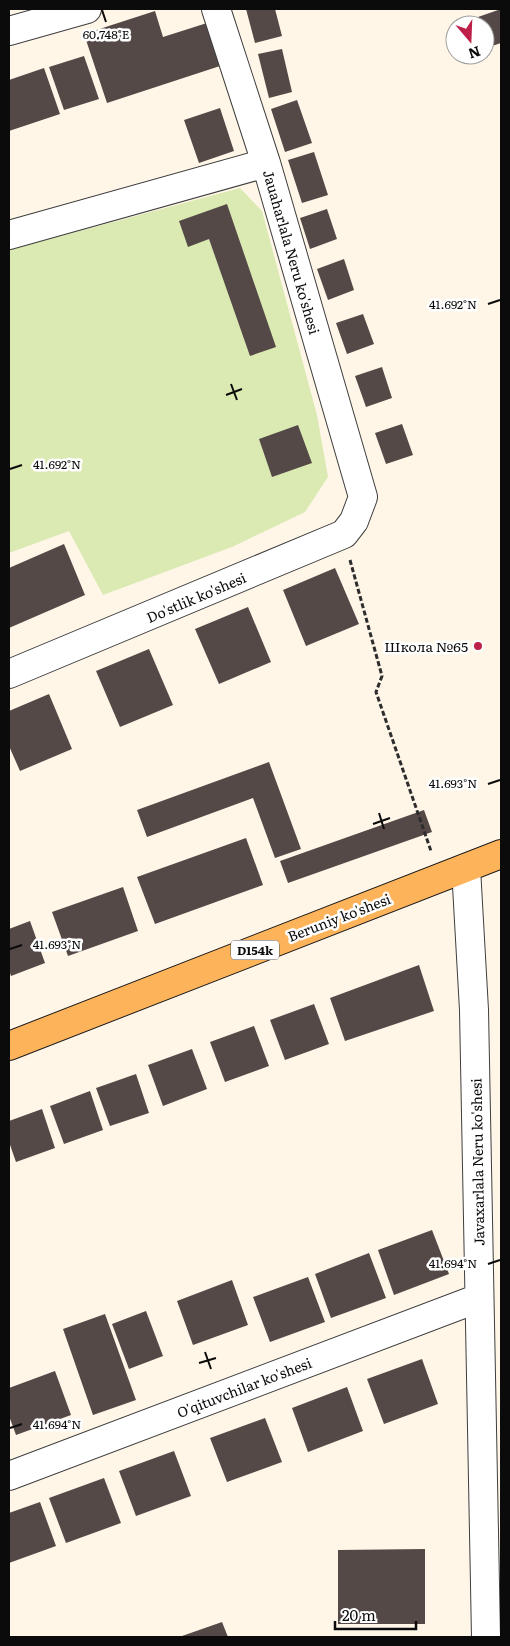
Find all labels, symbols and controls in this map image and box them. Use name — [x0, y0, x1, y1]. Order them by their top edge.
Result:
north arrow — [445, 15, 495, 65]
text: 60.748°E — [83, 25, 130, 43]
text: N — [466, 42, 483, 65]
street label: Jauaharlala Neru ko'shesi — [259, 167, 325, 337]
text: 41.692°N — [429, 295, 477, 313]
text: 41.692°N — [33, 455, 81, 473]
street label: Do'stlik ko'shesi — [143, 567, 249, 627]
place label: Школа №65 — [384, 636, 468, 656]
marker: Школа №65 — [472, 640, 484, 652]
text: 41.693°N — [429, 774, 477, 792]
street label: Beruniy ko'shesi — [285, 888, 394, 946]
text: 41.693°N — [33, 935, 81, 953]
road number: D154k — [231, 940, 279, 960]
street label: Javaxarlala Neru ko'shesi — [466, 1078, 488, 1246]
text: 41.694°N — [429, 1254, 477, 1272]
street label: O'qituvchilar ko'shesi — [174, 1352, 315, 1422]
text: 41.694°N — [33, 1415, 81, 1433]
scale bar — [335, 1598, 416, 1630]
text: 20 m — [342, 1603, 376, 1626]

